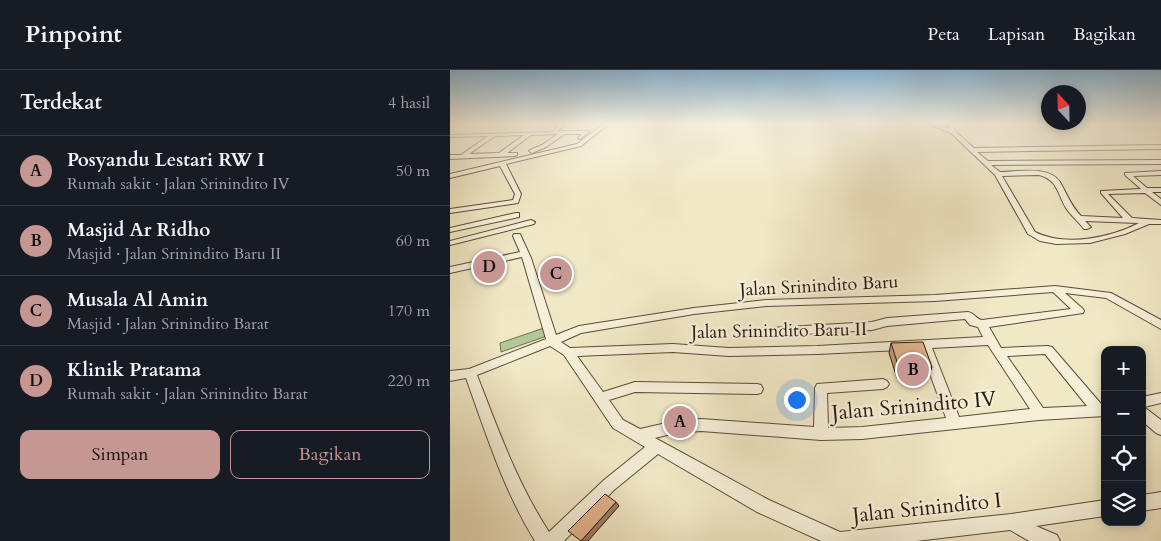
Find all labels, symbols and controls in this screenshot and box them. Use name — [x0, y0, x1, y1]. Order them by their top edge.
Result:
text: Pinpoint — [25, 18, 122, 51]
text: Peta — [928, 22, 960, 47]
text: Lapisan — [988, 22, 1045, 47]
text: Bagikan — [1073, 22, 1136, 47]
north arrow — [1041, 85, 1086, 130]
text: Terdekat — [20, 88, 102, 117]
text: 4 hasil — [388, 92, 430, 114]
text: Posyandu Lestari RW I — [67, 147, 264, 173]
text: A — [30, 160, 42, 182]
text: 50 m — [396, 160, 430, 182]
text: Rumah sakit · Jalan Srinindito IV — [67, 173, 289, 195]
text: Masjid Ar Ridho — [67, 217, 210, 243]
text: B — [30, 230, 42, 252]
text: 60 m — [396, 230, 430, 252]
text: Masjid · Jalan Srinindito Baru II — [67, 243, 281, 265]
pin: D — [473, 248, 505, 286]
pin: C — [540, 255, 572, 293]
street label: Jalan Srinindito Baru — [736, 269, 899, 303]
text: Musala Al Amin — [67, 287, 208, 313]
text: C — [30, 300, 42, 322]
text: 170 m — [388, 300, 430, 322]
text: Masjid · Jalan Srinindito Barat — [67, 313, 269, 335]
street label: Jalan Srinindito Baru II — [688, 317, 867, 345]
map controls — [1101, 346, 1146, 526]
button: + — [1101, 346, 1146, 391]
pin: B — [897, 351, 929, 389]
text: Klinik Pratama — [67, 357, 201, 383]
text: D — [29, 370, 43, 392]
text: 220 m — [388, 370, 430, 392]
text: Rumah sakit · Jalan Srinindito Barat — [67, 383, 308, 405]
street label: Jalan Srinindito IV — [827, 384, 998, 428]
your location — [784, 387, 810, 413]
button: − — [1101, 391, 1146, 436]
pin: A — [664, 403, 696, 441]
button: Simpan — [20, 430, 220, 479]
button: Bagikan — [230, 430, 430, 479]
button: locate — [1101, 436, 1146, 481]
button: layers — [1101, 481, 1146, 526]
street label: Jalan Srinindito I — [848, 486, 1003, 531]

